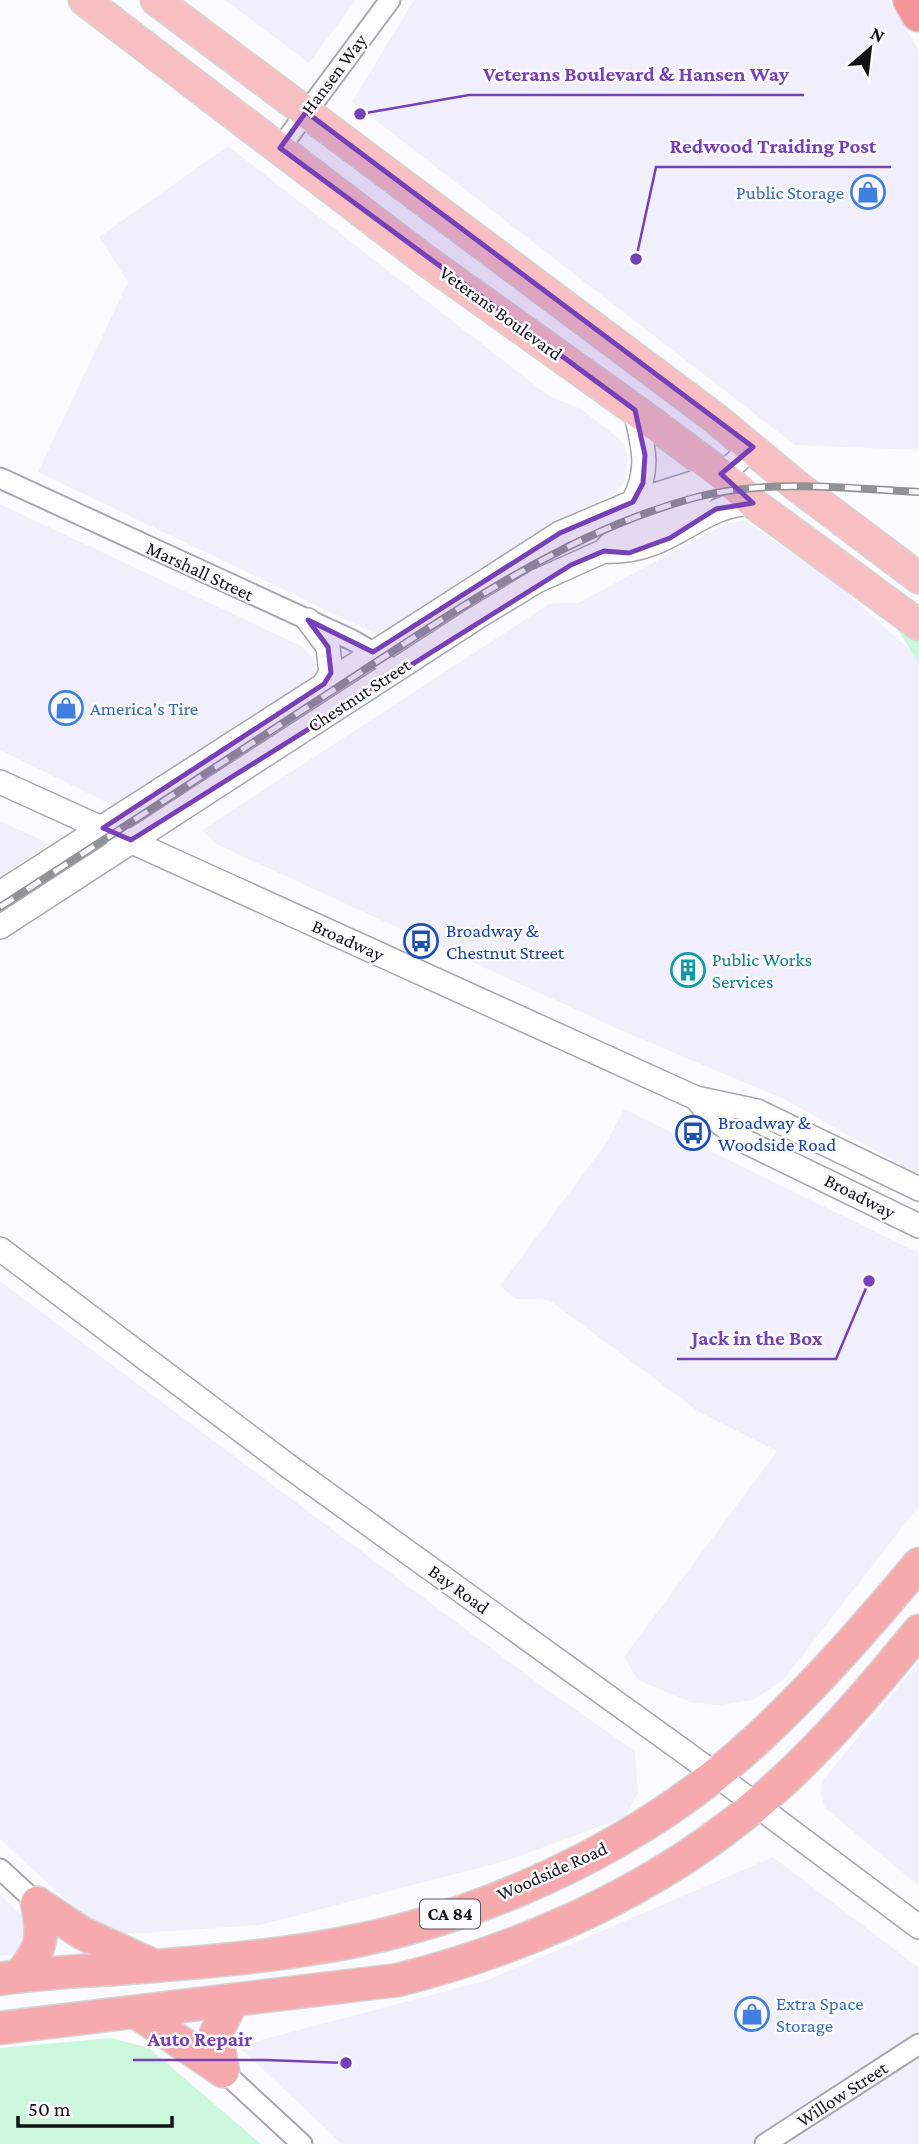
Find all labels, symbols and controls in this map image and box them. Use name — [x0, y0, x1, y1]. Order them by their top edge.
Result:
north arrow — [835, 14, 905, 84]
text: N — [867, 22, 888, 47]
street label: Hansen Way — [297, 30, 371, 118]
callout: Veterans Boulevard & Hansen Way — [469, 53, 804, 95]
text: Veterans Boulevard & Hansen Way — [482, 62, 790, 86]
callout: Redwood Traiding Post — [656, 125, 891, 167]
text: Redwood Traiding Post — [670, 134, 877, 158]
shop icon: Public Storage — [849, 173, 887, 211]
place label: Public Storage — [736, 182, 844, 203]
street label: Veterans Boulevard — [436, 262, 566, 364]
street label: Marshall Street — [143, 537, 258, 605]
street label: Chestnut Street — [304, 654, 415, 736]
shop icon: America's Tire — [47, 689, 85, 727]
place label: America's Tire — [90, 698, 198, 719]
street label: Broadway — [309, 915, 387, 965]
place label: Broadway & Chestnut Street — [446, 920, 565, 963]
bus stop icon: Broadway & Chestnut Street — [402, 922, 440, 960]
place label: Public Works Services — [712, 949, 812, 992]
building icon: Public Works Services — [669, 951, 707, 989]
place label: Broadway & Woodside Road — [718, 1112, 836, 1155]
bus stop icon: Broadway & Woodside Road — [674, 1114, 712, 1152]
street label: Broadway — [821, 1169, 899, 1223]
callout: Jack in the Box — [677, 1317, 836, 1359]
text: Jack in the Box — [689, 1326, 823, 1350]
street label: Bay Road — [425, 1560, 493, 1618]
street label: Woodside Road — [494, 1837, 610, 1905]
road number: CA 84 — [420, 1900, 480, 1928]
place label: Extra Space Storage — [776, 1993, 864, 2036]
shop icon: Extra Space Storage — [733, 1995, 771, 2033]
callout: Auto Repair — [133, 2018, 266, 2060]
text: Auto Repair — [146, 2027, 253, 2051]
street label: Willow Street — [793, 2057, 892, 2131]
scale bar — [18, 2084, 172, 2128]
text: 50 m — [28, 2097, 71, 2121]

